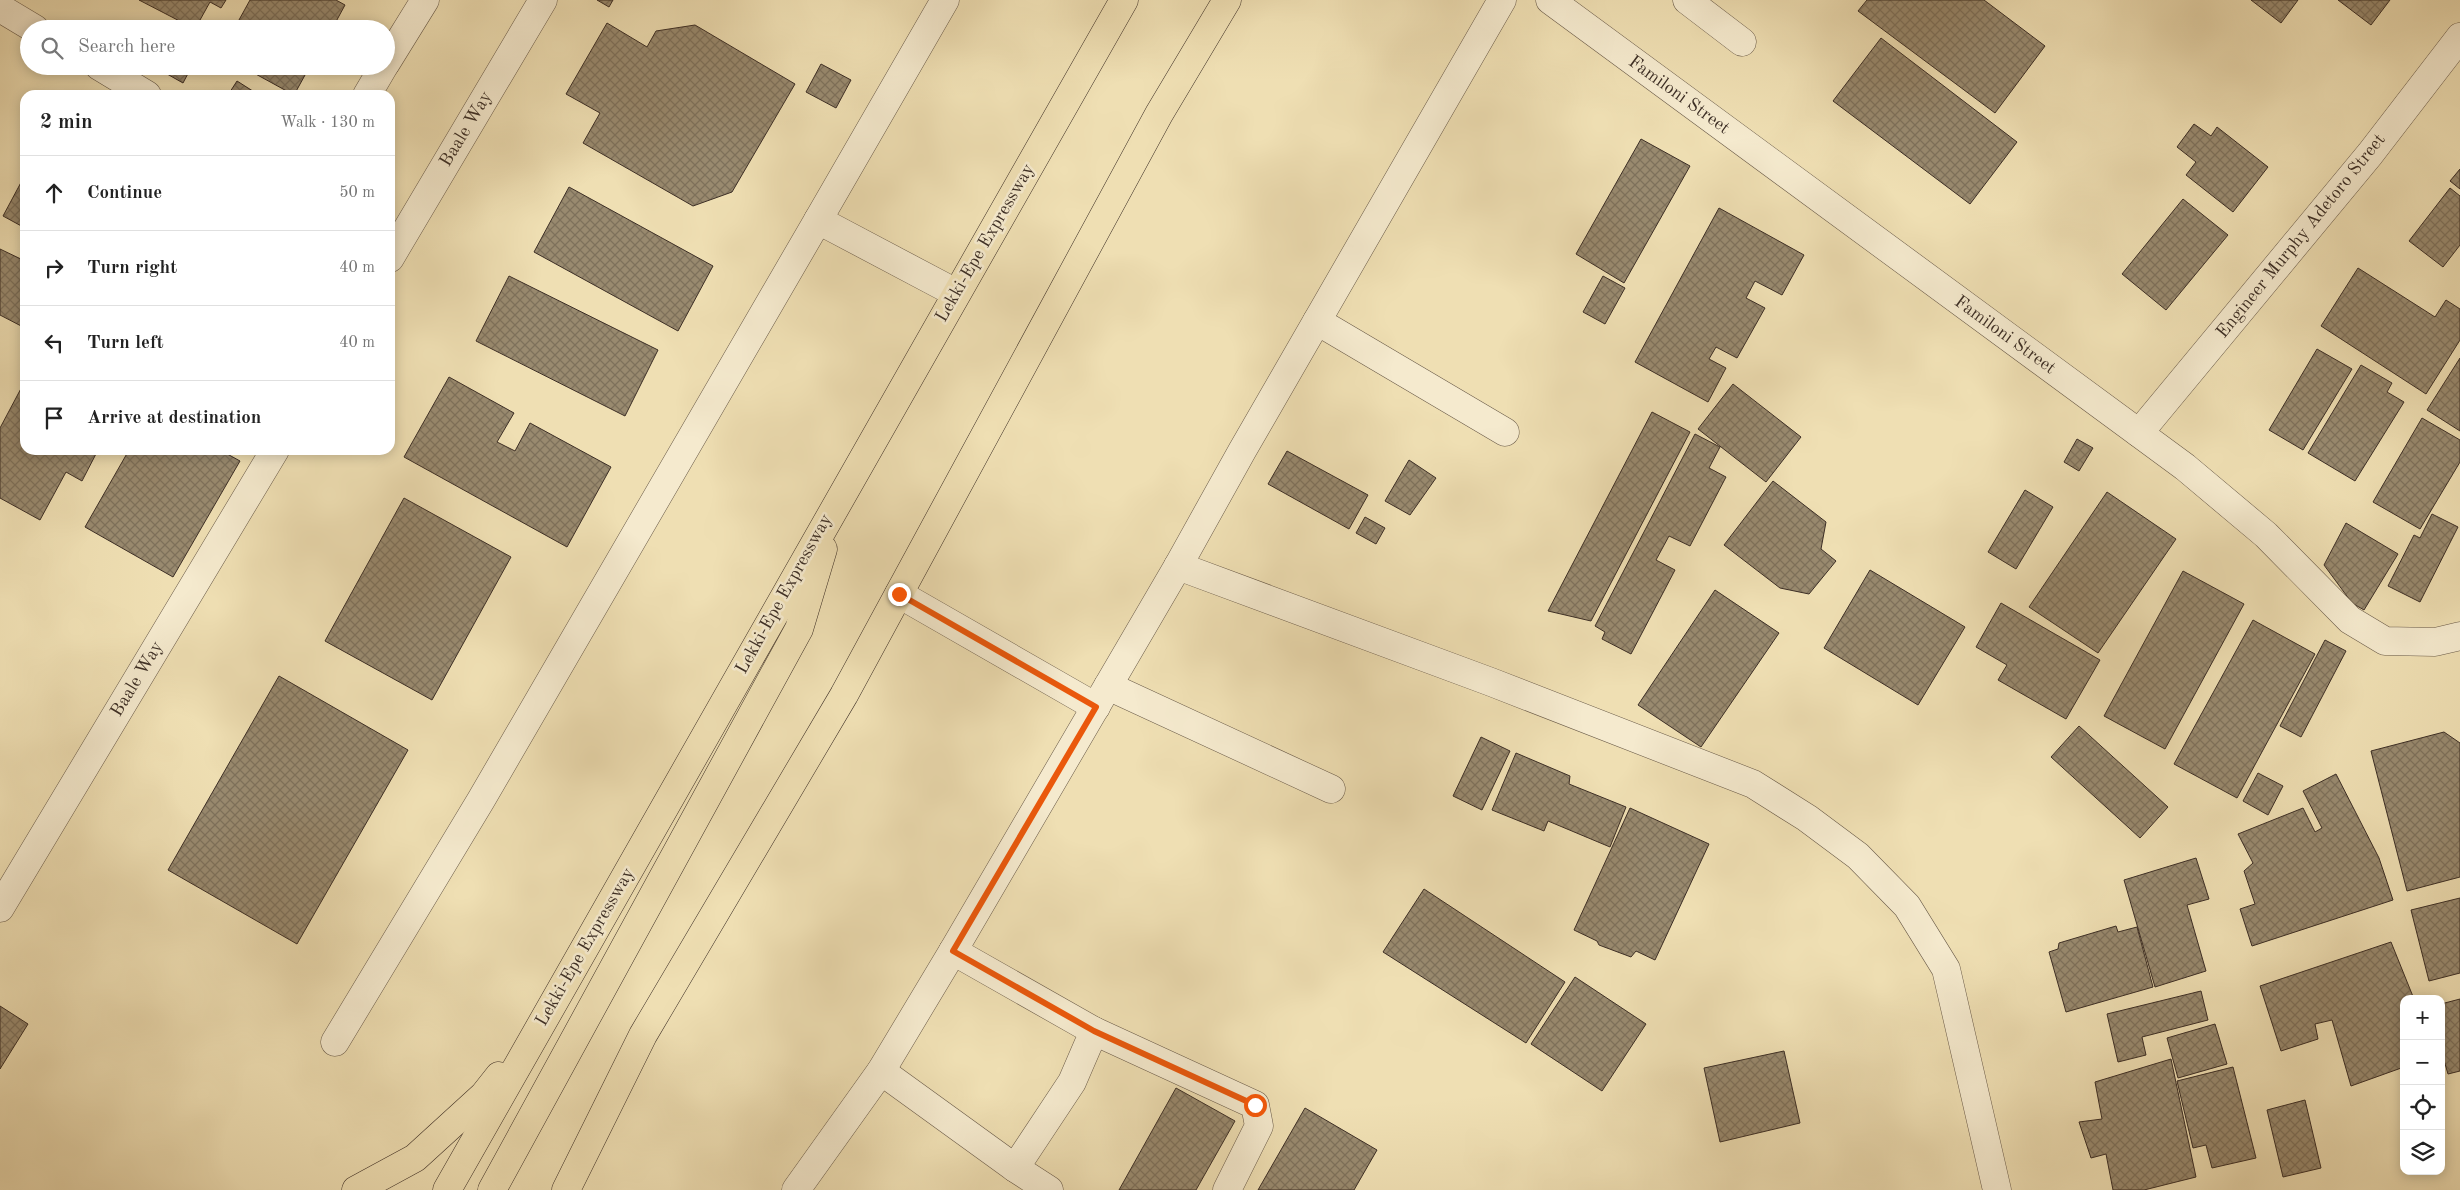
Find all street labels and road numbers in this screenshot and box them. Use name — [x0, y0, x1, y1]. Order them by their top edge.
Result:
street label: Familoni Street — [1625, 52, 1733, 138]
street label: Baale Way — [437, 88, 496, 170]
street label: Engineer Murphy Adetoro Street — [2213, 131, 2389, 341]
street label: Lekki-Epe Expressway — [932, 160, 1038, 325]
street label: Familoni Street — [1951, 292, 2059, 378]
street label: Lekki-Epe Expressway — [733, 511, 836, 677]
street label: Baale Way — [108, 638, 167, 720]
street label: Lekki-Epe Expressway — [532, 864, 638, 1029]

